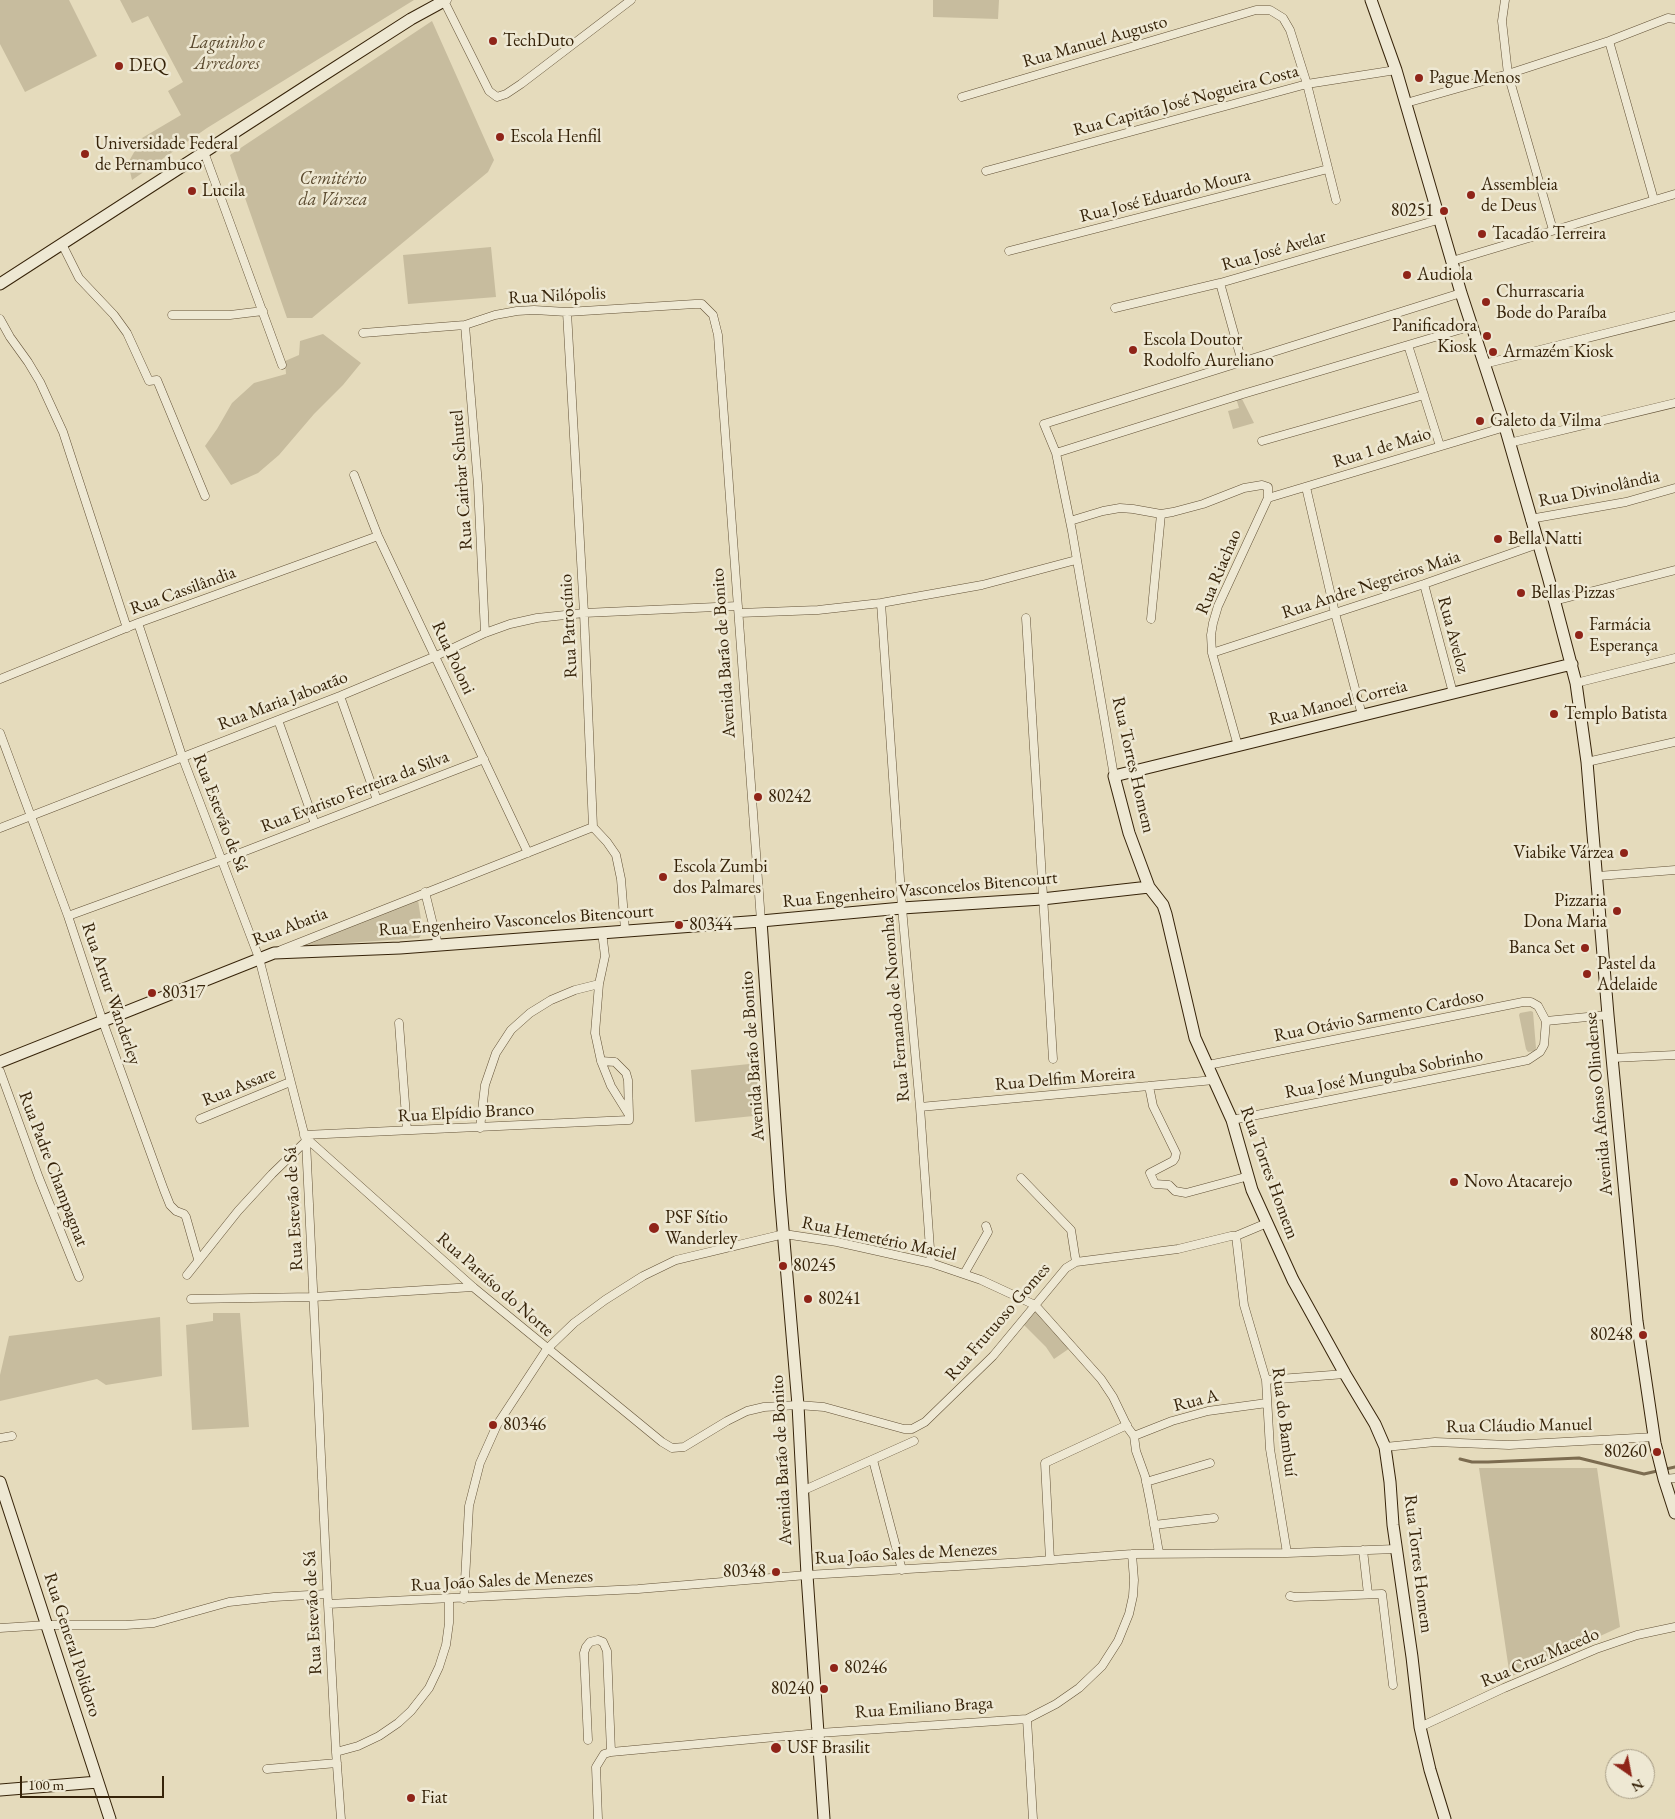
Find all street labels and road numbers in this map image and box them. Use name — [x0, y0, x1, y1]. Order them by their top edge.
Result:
street label: Rua Manuel Augusto — [1020, 11, 1170, 73]
street label: Rua Capitão José Nogueira Costa — [1071, 60, 1301, 142]
street label: Rua José Eduardo Moura — [1077, 164, 1253, 228]
street label: Rua José Avelar — [1219, 226, 1329, 276]
street label: Rua Nilópolis — [508, 283, 606, 309]
street label: Rua Cairbar Schutel — [446, 409, 478, 551]
street label: Rua 1 de Maio — [1330, 423, 1434, 473]
street label: Rua Divinolândia — [1536, 466, 1662, 512]
street label: Rua Riachao — [1191, 526, 1247, 618]
street label: Rua Andre Negreiros Maia — [1279, 546, 1463, 624]
street label: Rua Cassilândia — [127, 562, 239, 620]
street label: Avenida Barão de Bonito — [707, 567, 741, 739]
street label: Rua Patrocínio — [555, 573, 583, 679]
street label: Rua Aveloz — [1432, 594, 1474, 676]
street label: Rua Poloni — [427, 618, 479, 698]
street label: Rua Maria Jaboatão — [215, 666, 351, 736]
street label: Rua Manoel Correia — [1267, 675, 1409, 731]
street label: Rua Torres Homem — [1107, 695, 1159, 835]
street label: Rua Evaristo Ferreira da Silva — [258, 746, 452, 838]
street label: Rua Estevão de Sá — [188, 751, 252, 875]
street label: Rua Engenheiro Vasconcelos Bitencourt — [782, 867, 1058, 913]
street label: Rua Engenheiro Vasconcelos Bitencourt — [378, 901, 654, 941]
street label: Rua Abatia — [249, 903, 331, 951]
street label: Rua Fernando de Noronha — [877, 915, 915, 1103]
street label: Rua Artur Wanderley — [77, 920, 145, 1068]
street label: Avenida Barão de Bonito — [736, 970, 770, 1142]
street label: Rua Otávio Sarmento Cardoso — [1272, 985, 1486, 1047]
street label: Avenida Afonso Olindense — [1580, 1011, 1618, 1197]
street label: Rua José Munguba Sobrinho — [1283, 1044, 1485, 1104]
street label: Rua Assare — [199, 1062, 279, 1112]
street label: Rua Delfim Moreira — [994, 1062, 1136, 1096]
street label: Rua Padre Champagnat — [13, 1088, 93, 1250]
street label: Rua Elpídio Branco — [397, 1099, 535, 1127]
street label: Rua Torres Homem — [1235, 1104, 1303, 1242]
street label: Rua Estevão de Sá — [280, 1146, 308, 1272]
street label: Rua Hemetério Maciel — [800, 1212, 958, 1266]
street label: Rua Paraíso do Norte — [432, 1228, 558, 1342]
street label: Rua Frutuoso Gomes — [941, 1259, 1055, 1385]
street label: Rua do Bambuí — [1267, 1366, 1301, 1478]
street label: Avenida Barão de Bonito — [767, 1374, 797, 1546]
street label: Rua A — [1171, 1385, 1221, 1417]
street label: Rua Cláudio Manuel — [1446, 1414, 1592, 1438]
street label: Rua Torres Homem — [1399, 1494, 1437, 1634]
street label: Rua João Sales de Menezes — [814, 1538, 998, 1570]
street label: Rua Estevão de Sá — [299, 1550, 327, 1676]
street label: Rua João Sales de Menezes — [410, 1565, 594, 1597]
street label: Rua General Polidoro — [39, 1570, 105, 1720]
street label: Rua Cruz Macedo — [1477, 1623, 1603, 1693]
street label: Rua Emiliano Braga — [854, 1692, 994, 1724]

